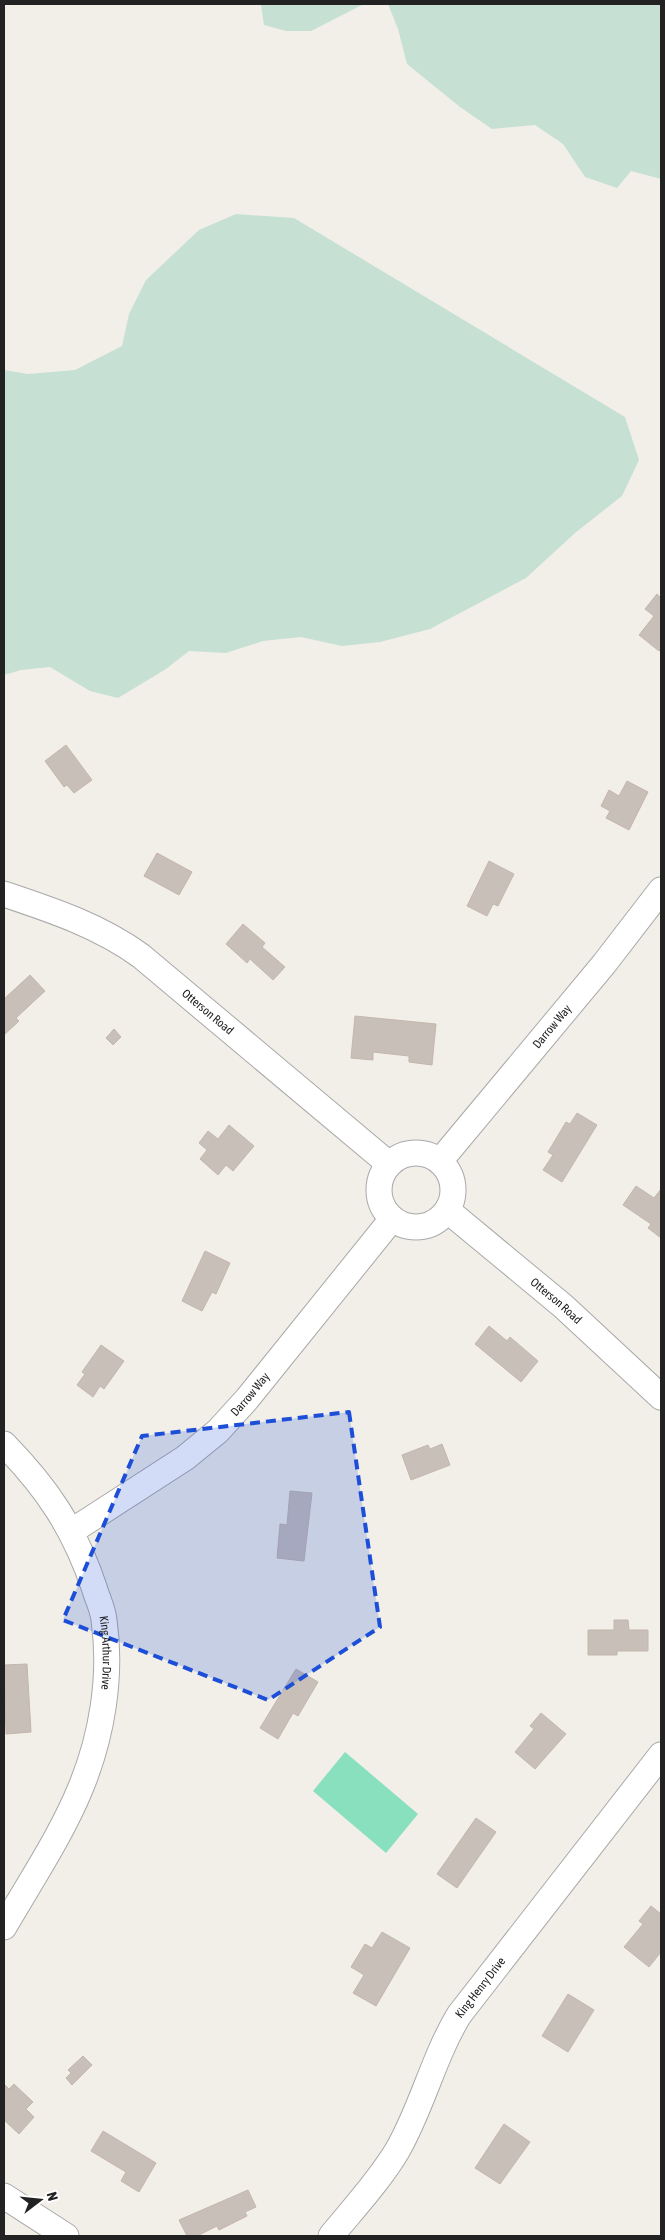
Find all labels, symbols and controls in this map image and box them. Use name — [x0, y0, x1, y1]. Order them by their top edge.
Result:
street label: Otterson Road — [179, 986, 236, 1038]
street label: Darrow Way — [530, 1002, 574, 1051]
street label: Otterson Road — [528, 1275, 585, 1327]
street label: Darrow Way — [228, 1370, 273, 1419]
street label: King Arthur Drive — [97, 1615, 114, 1690]
street label: King Henry Drive — [452, 1954, 508, 2021]
north arrow — [15, 2175, 65, 2225]
text: N — [44, 2190, 61, 2203]

